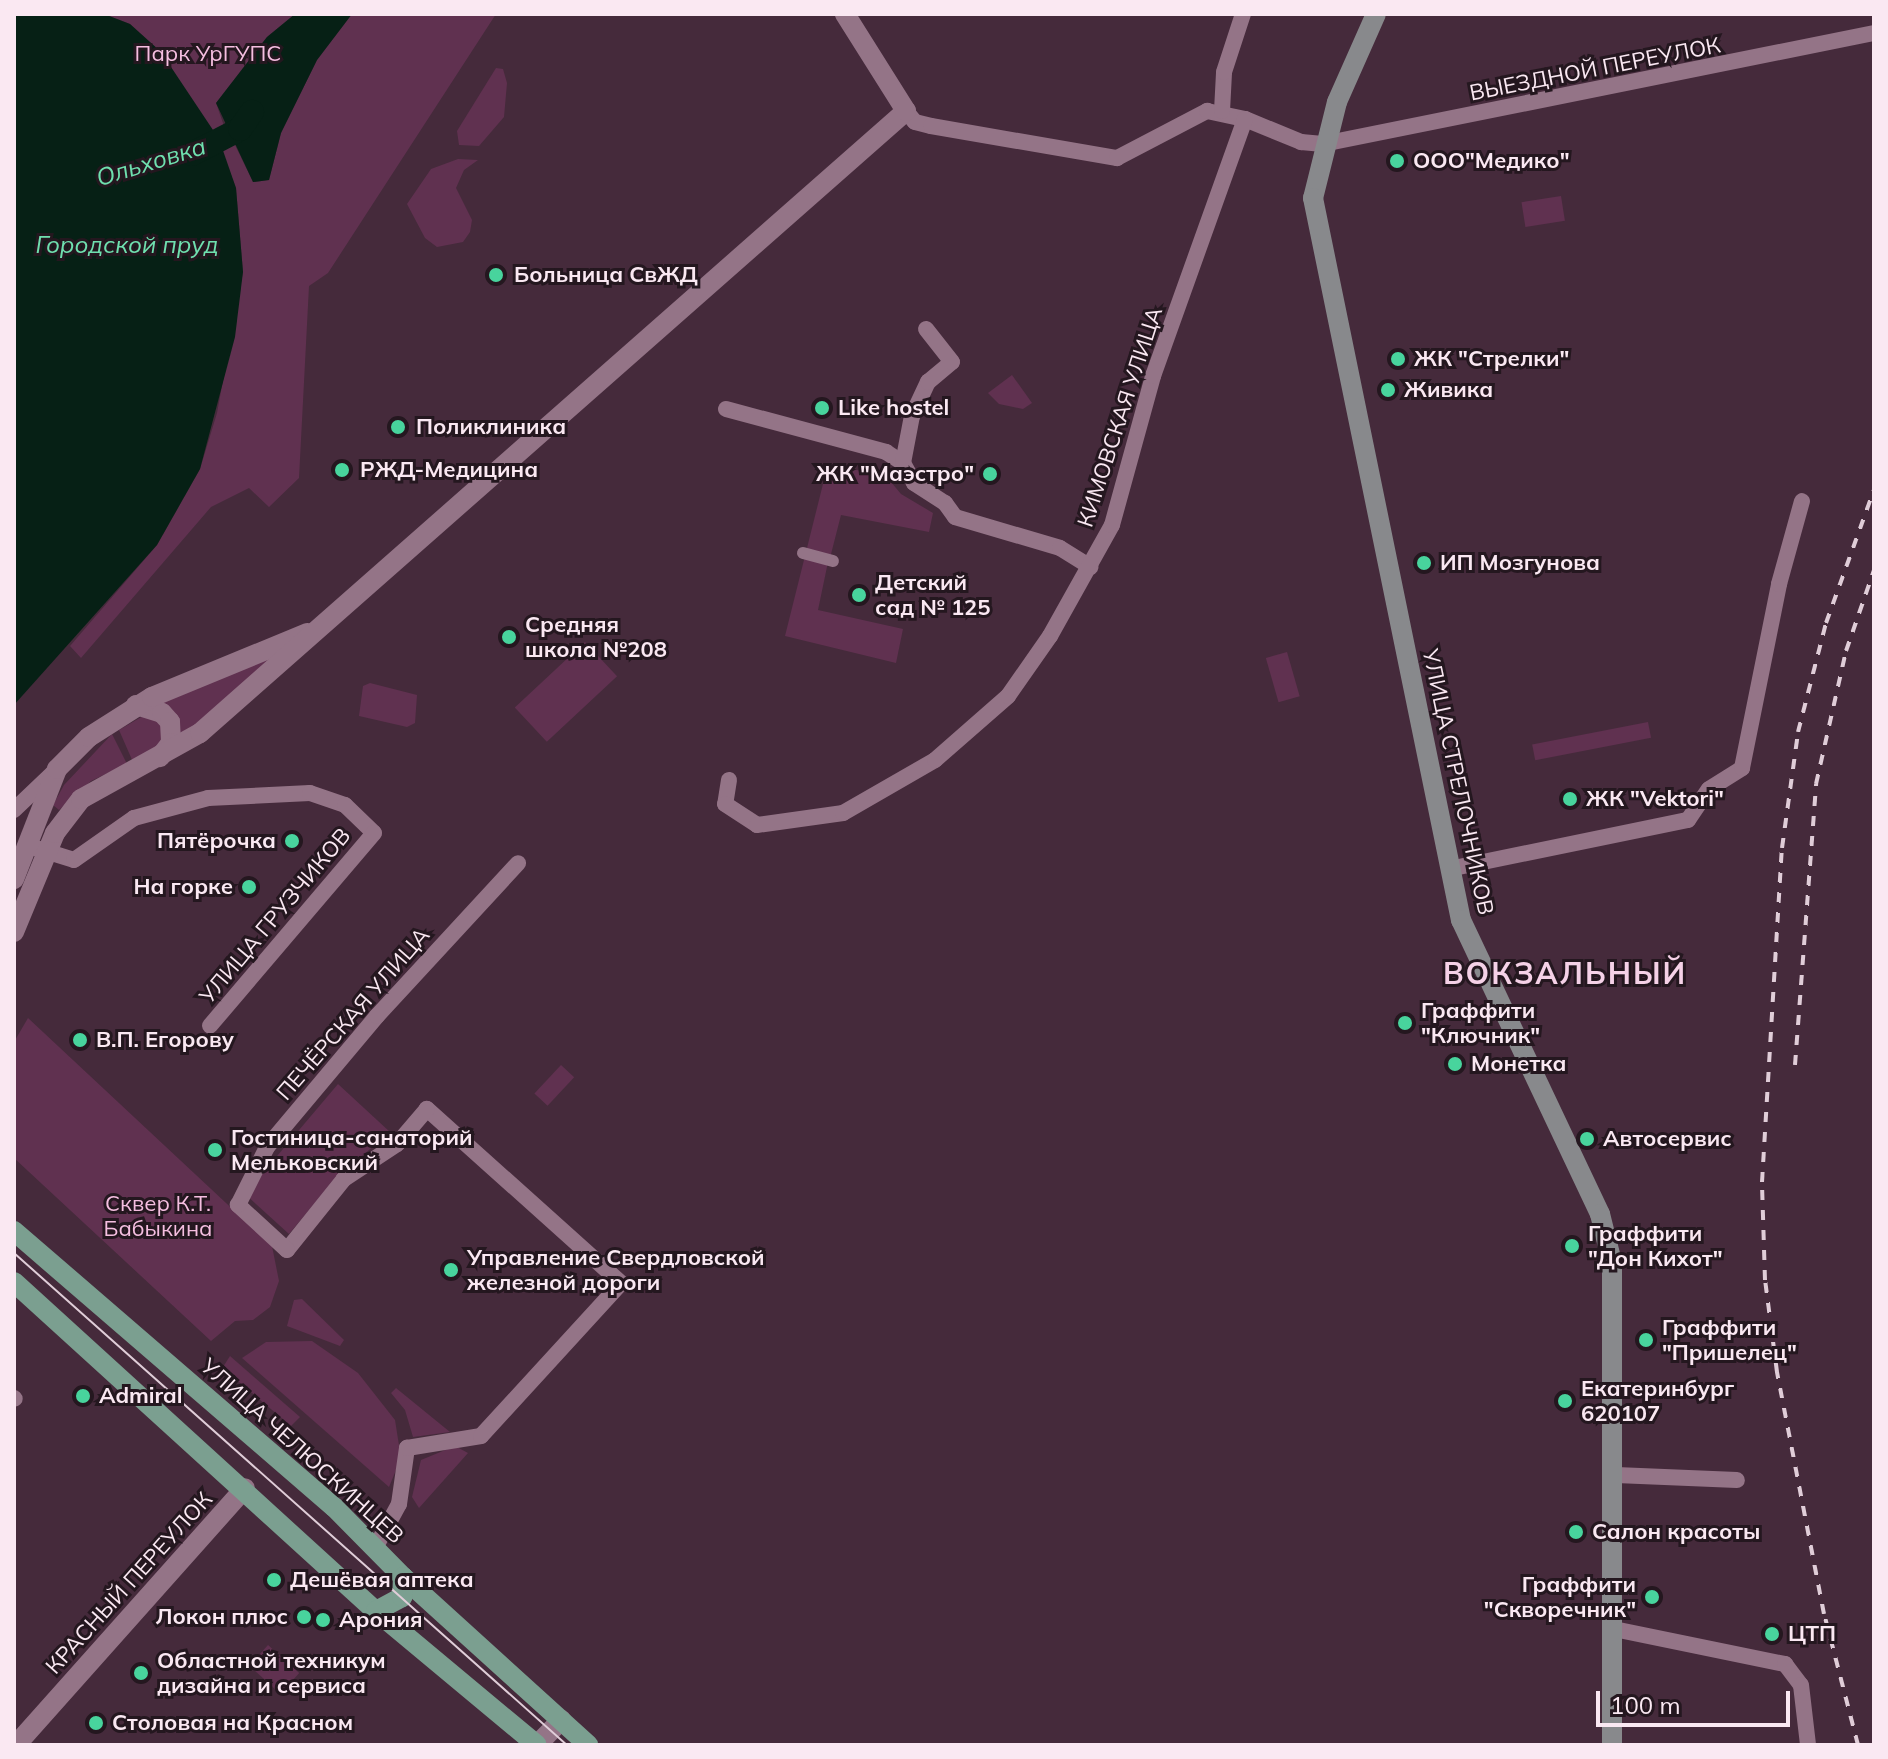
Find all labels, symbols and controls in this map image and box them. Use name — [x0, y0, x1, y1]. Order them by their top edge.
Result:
street label: ВЫЕЗДНОЙ ПЕРЕУЛОК — [1467, 32, 1723, 106]
park label: Парк УрГУПС — [135, 41, 281, 67]
water label: Ольховка — [93, 132, 209, 192]
place label: ООО"Медико" — [1413, 148, 1569, 174]
marker: ООО"Медико" — [1388, 152, 1406, 170]
water label: Городской пруд — [35, 231, 219, 259]
place label: Больница СвЖД — [514, 262, 698, 288]
marker: Больница СвЖД — [485, 264, 507, 286]
street label: КИМОВСКАЯ УЛИЦА — [1072, 304, 1168, 530]
place label: ЖК "Стрелки" — [1414, 346, 1569, 372]
marker: ЖК "Стрелки" — [1389, 350, 1407, 368]
place label: Живика — [1404, 377, 1493, 403]
marker: Живика — [1379, 381, 1397, 399]
place label: Like hostel — [838, 395, 949, 421]
marker: Like hostel — [813, 399, 831, 417]
place label: Поликлиника — [416, 414, 566, 440]
marker: Поликлиника — [387, 416, 409, 438]
place label: РЖД-Медицина — [360, 457, 538, 483]
marker: РЖД-Медицина — [331, 459, 353, 481]
place label: ЖК "Маэстро" — [816, 461, 974, 487]
marker: ЖК "Маэстро" — [981, 465, 999, 483]
place label: ИП Мозгунова — [1440, 550, 1600, 576]
marker: ИП Мозгунова — [1415, 554, 1433, 572]
place label: Детский сад № 125 — [875, 569, 990, 620]
marker: Детский сад № 125 — [850, 586, 868, 604]
place label: Средняя школа №208 — [525, 611, 667, 662]
marker: Средняя школа №208 — [500, 628, 518, 646]
street label: УЛИЦА СТРЕЛОЧНИКОВ — [1417, 647, 1499, 917]
place label: ЖК "Vektori" — [1586, 786, 1724, 812]
marker: ЖК "Vektori" — [1561, 790, 1579, 808]
street label: УЛИЦА ГРУЗЧИКОВ — [194, 823, 356, 1009]
place label: Пятёрочка — [157, 828, 276, 854]
marker: Пятёрочка — [283, 832, 301, 850]
place label: На горке — [134, 874, 233, 900]
marker: На горке — [240, 878, 258, 896]
street label: ПЕЧЁРСКАЯ УЛИЦА — [271, 922, 435, 1106]
district label: ВОКЗАЛЬНЫЙ — [1443, 955, 1687, 991]
place label: Граффити "Ключник" — [1421, 997, 1540, 1048]
marker: Граффити "Ключник" — [1396, 1014, 1414, 1032]
place label: В.П. Егорову — [96, 1027, 234, 1053]
marker: В.П. Егорову — [71, 1031, 89, 1049]
place label: Монетка — [1471, 1051, 1567, 1077]
marker: Монетка — [1446, 1055, 1464, 1073]
place label: Гостиница-санаторий Мельковский — [231, 1124, 473, 1176]
place label: Автосервис — [1603, 1126, 1732, 1152]
marker: Автосервис — [1578, 1130, 1596, 1148]
marker: Гостиница-санаторий Мельковский — [206, 1141, 224, 1159]
park label: Сквер К.Т. Бабыкина — [104, 1190, 212, 1242]
place label: Граффити "Дон Кихот" — [1588, 1220, 1723, 1272]
marker: Граффити "Дон Кихот" — [1563, 1237, 1581, 1255]
place label: Управление Свердловской железной дороги — [467, 1244, 765, 1296]
marker: Управление Свердловской железной дороги — [442, 1261, 460, 1279]
place label: Граффити "Пришелец" — [1662, 1314, 1797, 1366]
marker: Граффити "Пришелец" — [1637, 1331, 1655, 1349]
street label: УЛИЦА ЧЕЛЮСКИНЦЕВ — [195, 1353, 409, 1549]
place label: Екатеринбург 620107 — [1581, 1375, 1734, 1426]
place label: Admiral — [99, 1383, 182, 1409]
marker: Admiral — [74, 1387, 92, 1405]
marker: Екатеринбург 620107 — [1556, 1392, 1574, 1410]
street label: КРАСНЫЙ ПЕРЕУЛОК — [40, 1487, 218, 1679]
place label: Салон красоты — [1592, 1519, 1760, 1545]
marker: Салон красоты — [1567, 1523, 1585, 1541]
place label: Дешёвая аптека — [290, 1567, 474, 1593]
marker: Дешёвая аптека — [265, 1571, 283, 1589]
place label: Граффити "Скворечник" — [1484, 1571, 1636, 1622]
marker: Граффити "Скворечник" — [1643, 1588, 1661, 1606]
place label: Локон плюс — [156, 1604, 288, 1630]
place label: Арония — [339, 1607, 422, 1633]
marker: Локон плюс — [295, 1608, 313, 1626]
marker: Арония — [314, 1611, 332, 1629]
place label: ЦТП — [1788, 1621, 1836, 1647]
marker: ЦТП — [1763, 1625, 1781, 1643]
place label: Областной техникум дизайна и сервиса — [157, 1647, 386, 1698]
marker: Областной техникум дизайна и сервиса — [132, 1664, 150, 1682]
scale bar — [1600, 1675, 1794, 1725]
text: 100 m — [1610, 1690, 1681, 1720]
place label: Столовая на Красном — [112, 1710, 353, 1736]
marker: Столовая на Красном — [87, 1714, 105, 1732]

